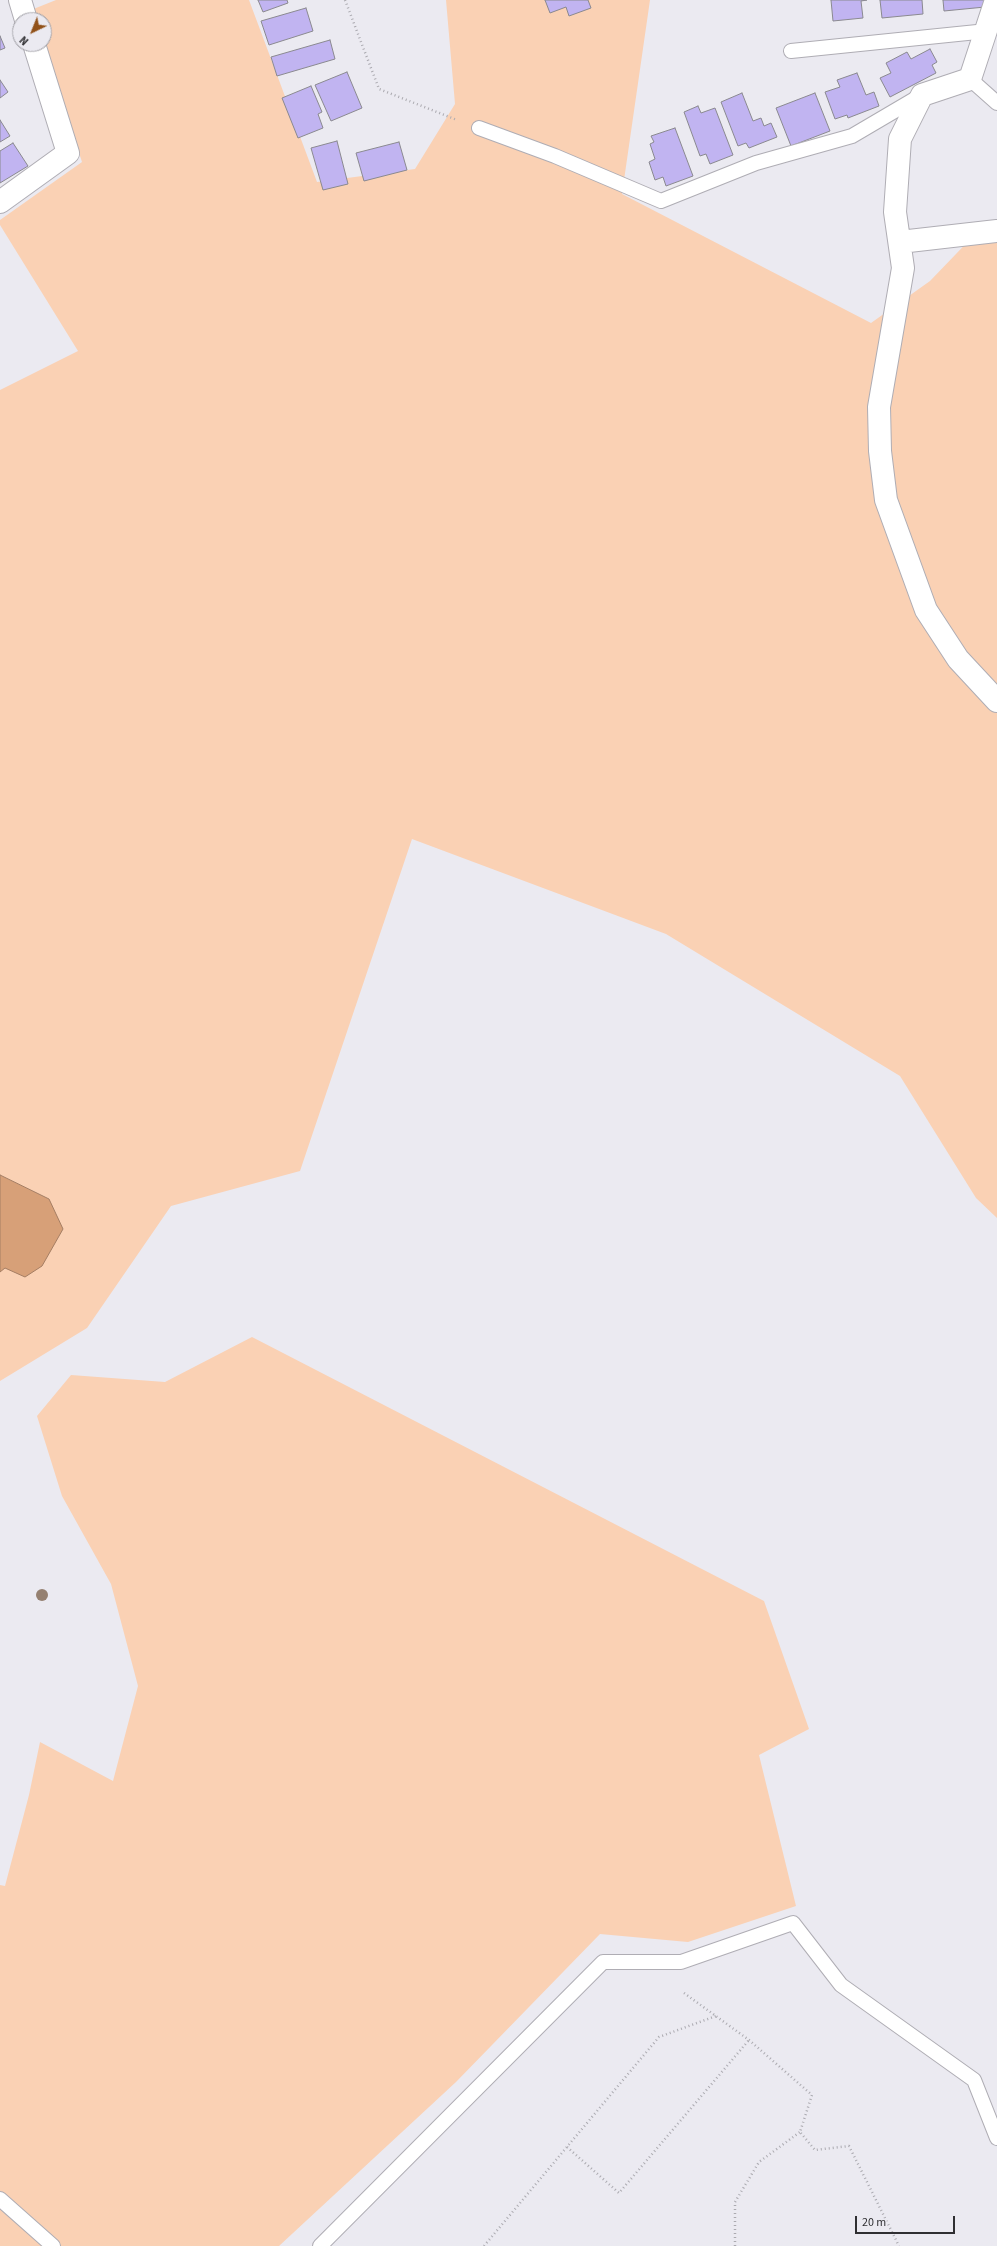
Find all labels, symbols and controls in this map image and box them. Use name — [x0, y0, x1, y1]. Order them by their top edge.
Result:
north arrow — [12, 12, 52, 52]
text: N — [16, 32, 32, 48]
scale bar — [857, 2208, 957, 2234]
text: 20 m — [862, 2214, 886, 2231]

